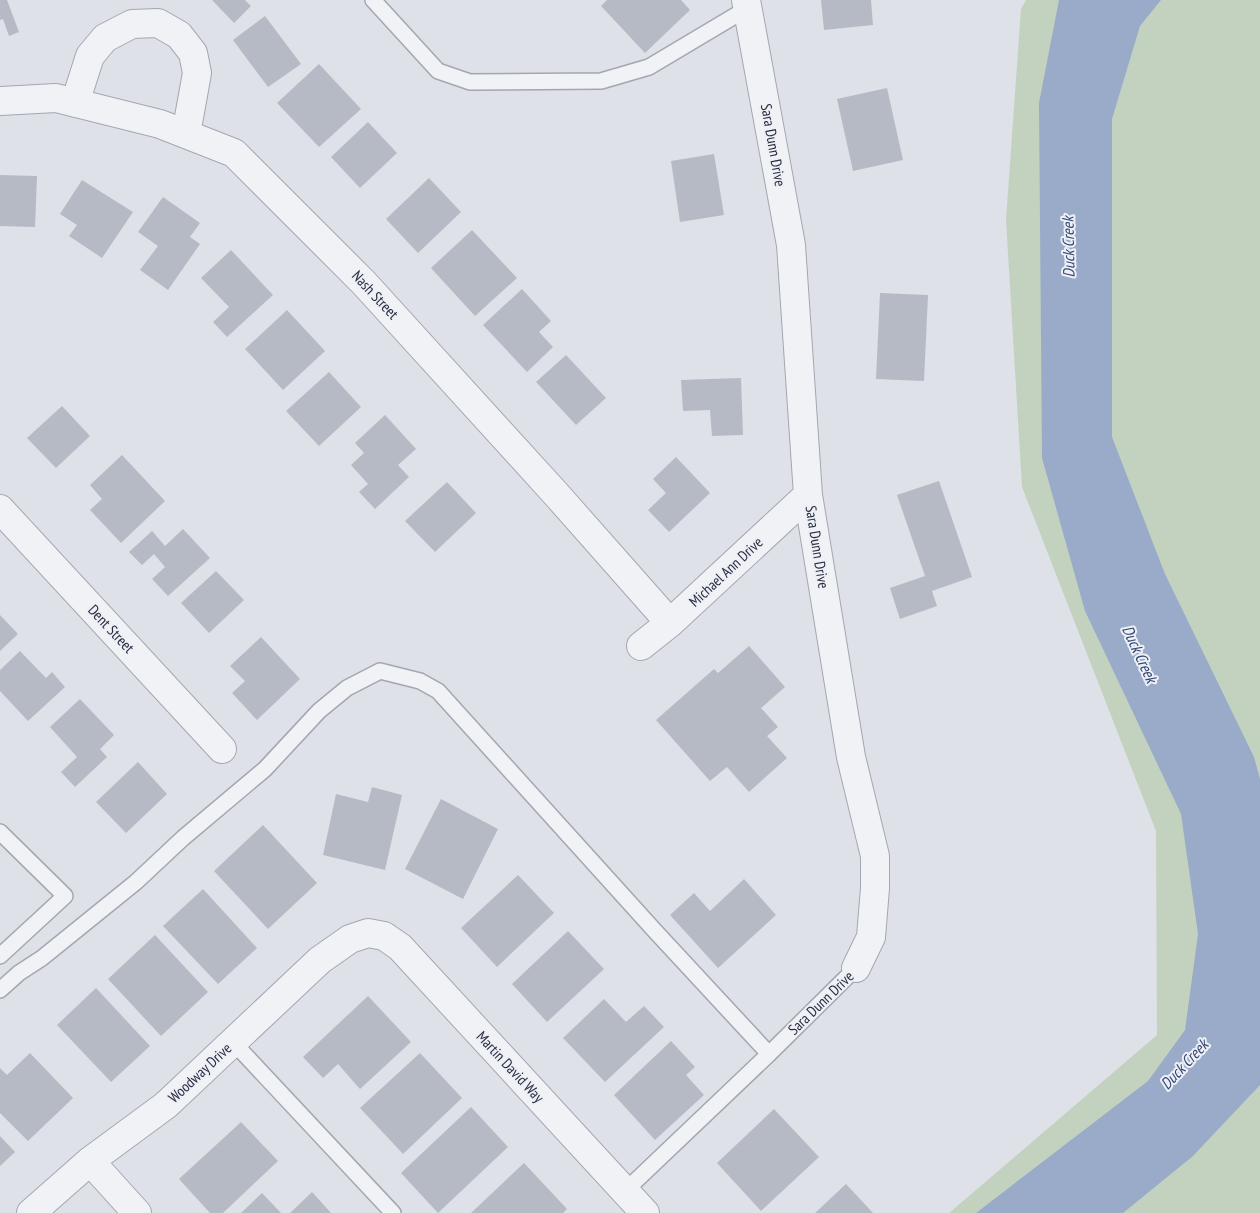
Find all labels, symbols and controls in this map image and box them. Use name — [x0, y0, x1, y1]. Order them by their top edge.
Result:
street label: Sara Dunn Drive — [757, 102, 790, 188]
water label: Duck Creek — [1057, 215, 1079, 278]
street label: Nash Street — [348, 266, 403, 323]
street label: Sara Dunn Drive — [802, 504, 833, 590]
street label: Michael Ann Drive — [685, 533, 766, 611]
street label: Dent Street — [84, 601, 138, 657]
water label: Duck Creek — [1118, 622, 1163, 688]
street label: Sara Dunn Drive — [784, 967, 857, 1039]
street label: Martin David Way — [472, 1027, 549, 1107]
water label: Duck Creek — [1156, 1034, 1213, 1093]
street label: Woodway Drive — [164, 1039, 235, 1107]

